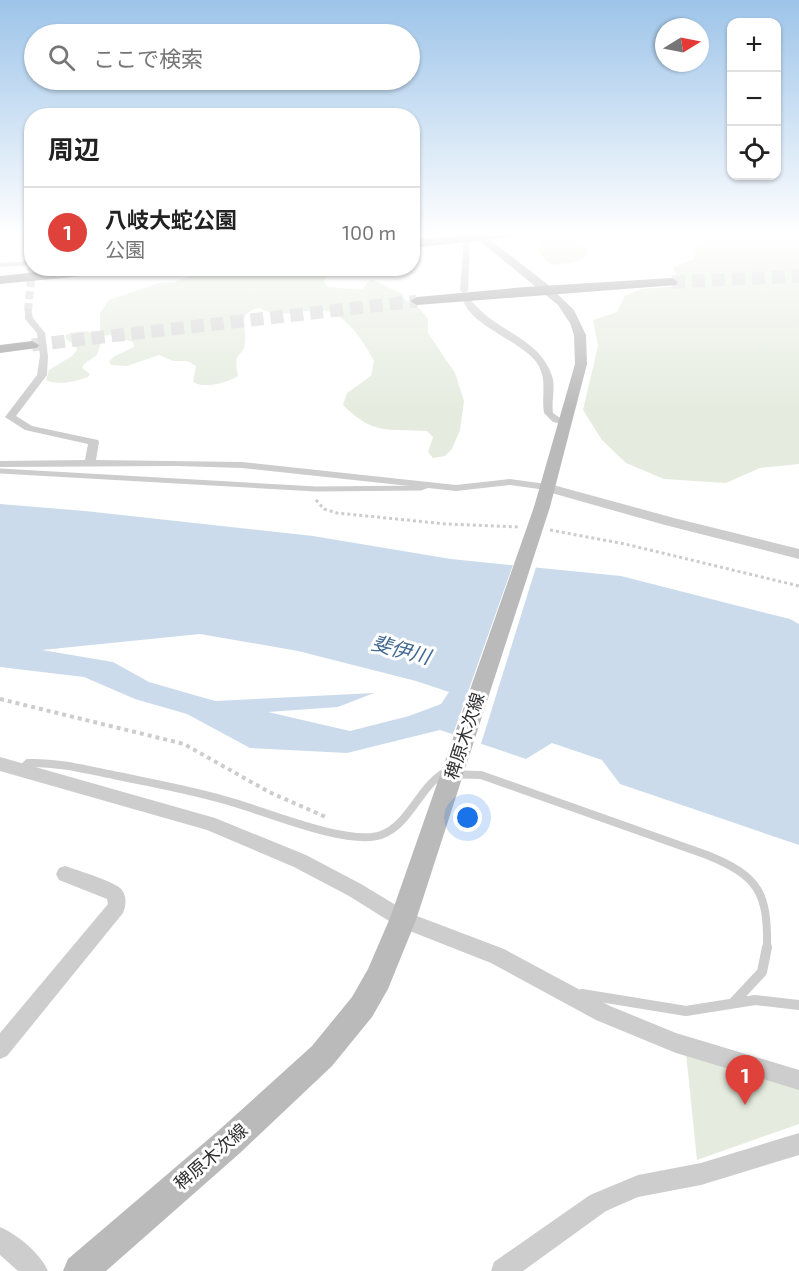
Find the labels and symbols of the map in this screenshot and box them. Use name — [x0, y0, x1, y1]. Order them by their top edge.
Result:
north arrow — [655, 18, 709, 72]
water label: 斐伊川 — [369, 630, 435, 669]
street label: 稗原木次線 — [440, 689, 488, 782]
your location — [453, 803, 482, 832]
pin: 1 — [726, 1056, 764, 1105]
street label: 稗原木次線 — [169, 1118, 252, 1194]

